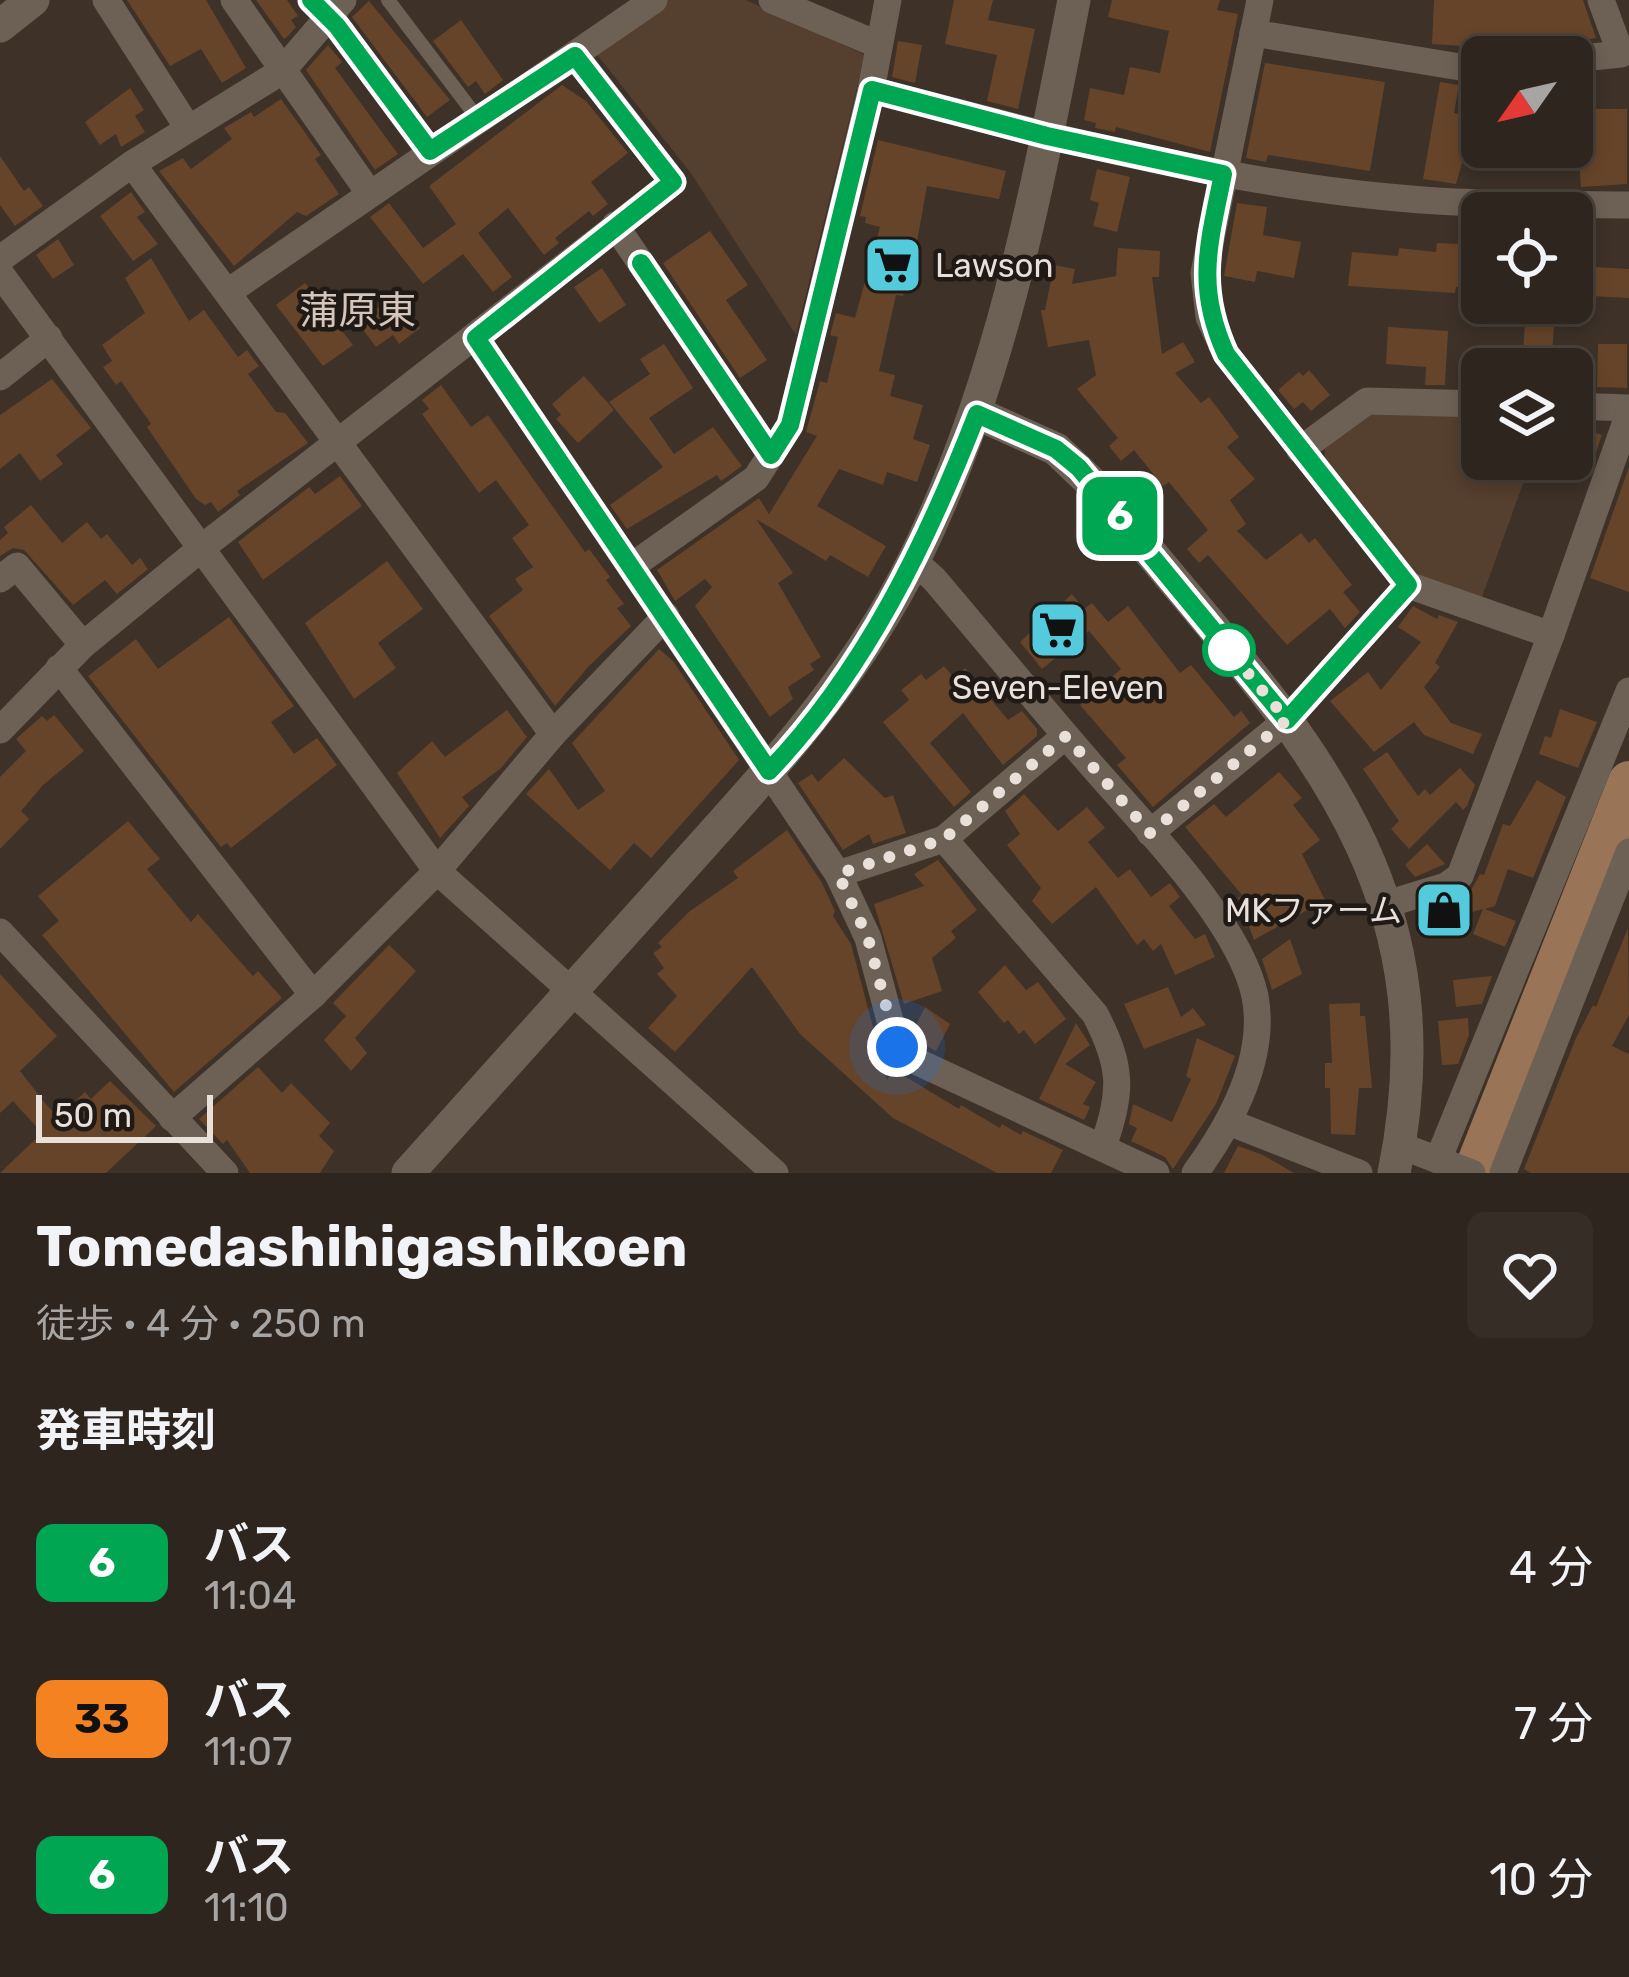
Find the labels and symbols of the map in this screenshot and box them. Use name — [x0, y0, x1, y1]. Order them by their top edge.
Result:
north arrow — [1461, 36, 1593, 168]
supermarket icon: Lawson — [862, 234, 924, 296]
place label: Lawson — [935, 246, 1054, 285]
district label: 蒲原東 — [299, 288, 417, 334]
line badge: 6 — [1081, 477, 1159, 555]
supermarket icon: Seven-Eleven — [1027, 599, 1089, 661]
unlabelled marker — [1204, 625, 1254, 675]
place label: Seven-Eleven — [952, 668, 1164, 707]
shop icon: MKファーム — [1413, 879, 1475, 941]
place label: MKファーム — [1225, 891, 1402, 930]
your location — [867, 1017, 927, 1077]
scale bar — [36, 1089, 213, 1142]

